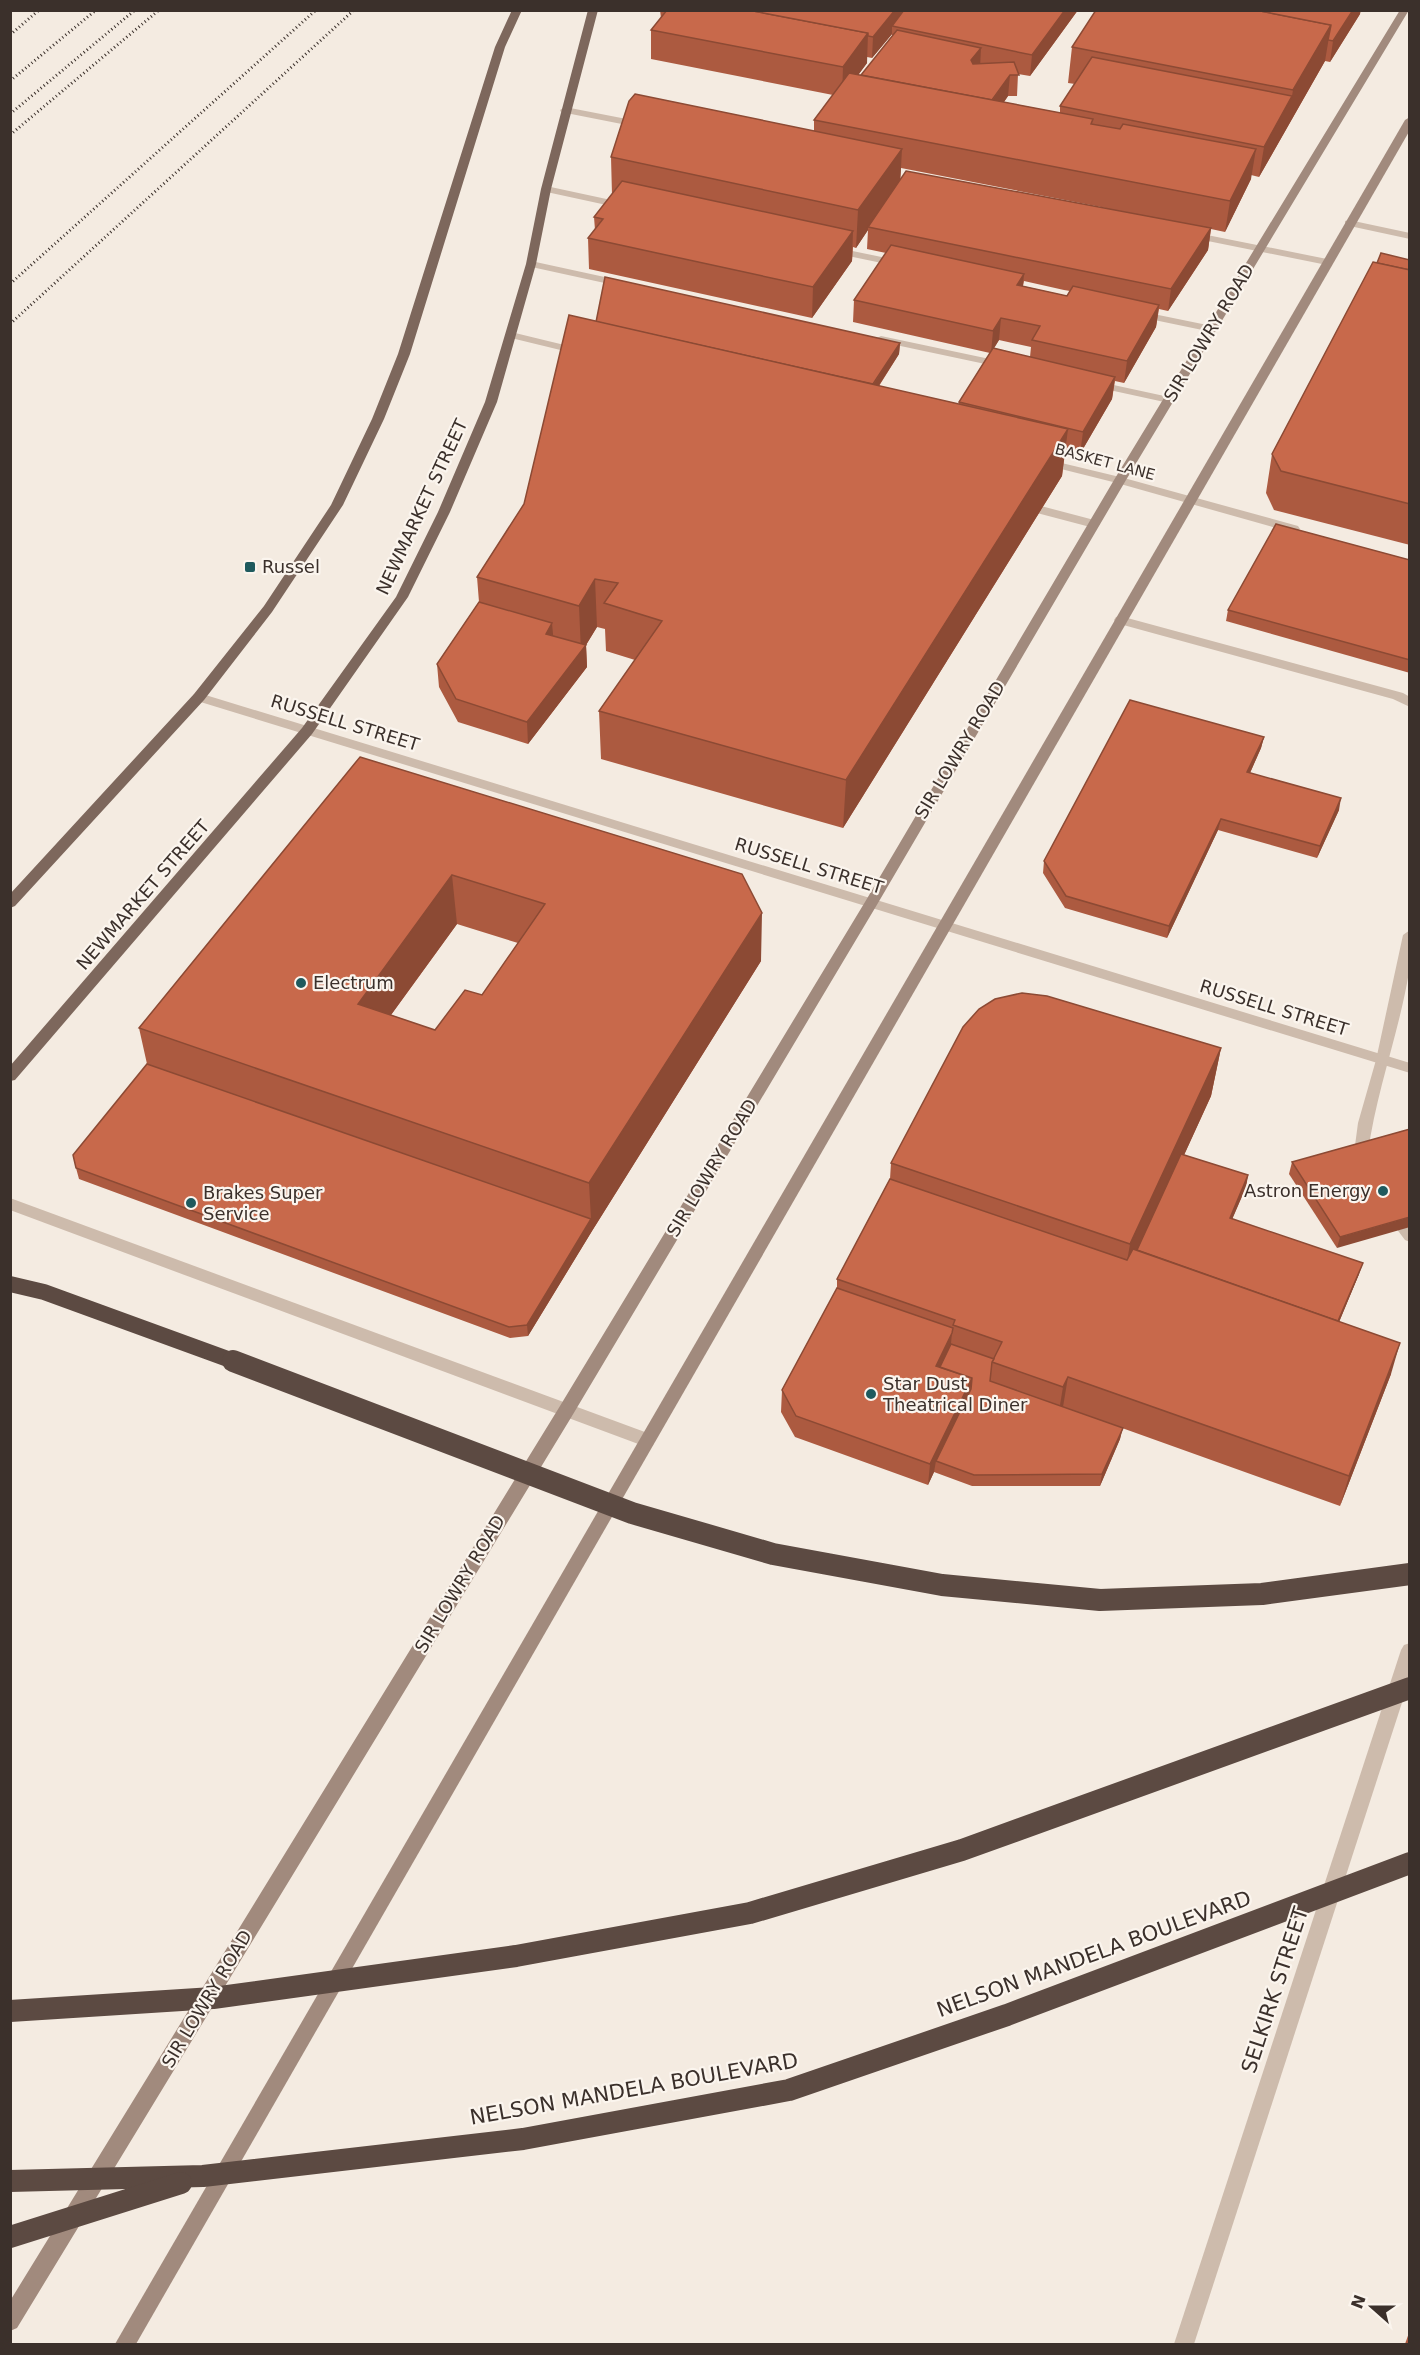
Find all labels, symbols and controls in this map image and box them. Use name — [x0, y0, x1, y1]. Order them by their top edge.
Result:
street label: SIR LOWRY ROAD — [1159, 260, 1258, 405]
street label: NEWMARKET STREET — [372, 415, 472, 598]
street label: BASKET LANE — [1053, 440, 1157, 484]
place label: Russel — [262, 556, 320, 577]
marker: Russel — [243, 560, 257, 574]
street label: SIR LOWRY ROAD — [910, 677, 1009, 822]
street label: RUSSELL STREET — [268, 690, 423, 755]
street label: NEWMARKET STREET — [72, 815, 214, 974]
street label: RUSSELL STREET — [732, 833, 887, 898]
place label: Electrum — [313, 972, 394, 993]
street label: RUSSELL STREET — [1197, 975, 1352, 1040]
marker: Electrum — [294, 976, 308, 990]
street label: SIR LOWRY ROAD — [662, 1095, 761, 1240]
place label: Astron Energy — [1244, 1180, 1371, 1201]
place label: Brakes Super Service — [203, 1182, 323, 1224]
marker: Astron Energy — [1376, 1184, 1390, 1198]
marker: Brakes Super Service — [184, 1196, 198, 1210]
place label: Star Dust Theatrical Diner — [882, 1373, 1028, 1415]
marker: Star Dust Theatrical Diner — [864, 1387, 878, 1401]
street label: SIR LOWRY ROAD — [410, 1511, 509, 1656]
street label: NELSON MANDELA BOULEVARD — [934, 1886, 1254, 2022]
street label: SELKIRK STREET — [1237, 1904, 1313, 2076]
street label: SIR LOWRY ROAD — [157, 1926, 256, 2071]
street label: NELSON MANDELA BOULEVARD — [468, 2048, 800, 2130]
north arrow — [1342, 2277, 1402, 2337]
text: N — [1347, 2292, 1370, 2311]

